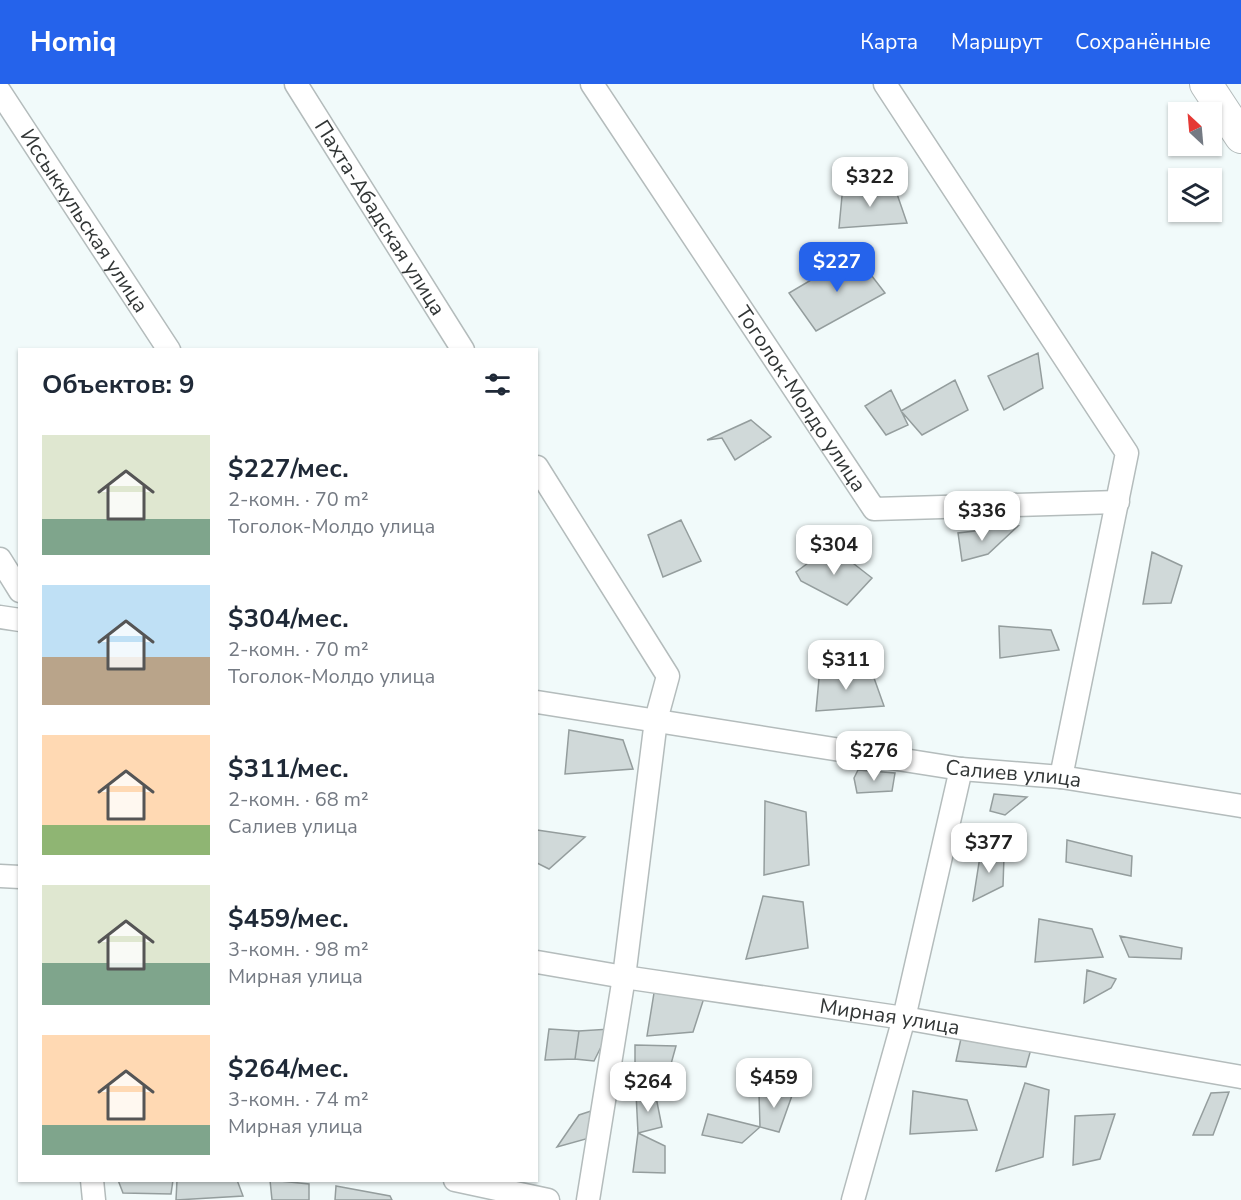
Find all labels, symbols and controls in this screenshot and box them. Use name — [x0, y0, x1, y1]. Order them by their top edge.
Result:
text: Homiq — [30, 23, 116, 61]
text: Карта — [860, 28, 918, 56]
text: Маршрут — [951, 28, 1042, 56]
text: Сохранённые — [1075, 28, 1211, 56]
north arrow — [1168, 102, 1222, 156]
map controls — [1168, 102, 1222, 222]
street label: Пахта-Абадская улица — [308, 115, 452, 321]
street label: Иссыккульская улица — [14, 124, 155, 318]
pin: $322 — [834, 157, 906, 208]
text: $322 — [846, 163, 894, 190]
button: layers — [1168, 168, 1222, 222]
pin: $227 — [801, 242, 873, 293]
text: $227 — [813, 248, 861, 275]
street label: Тоголок-Молдо улица — [729, 301, 873, 497]
text: Объектов: 9 — [42, 367, 195, 402]
icon: filters — [481, 368, 514, 401]
text: $227/мес. — [228, 451, 349, 486]
icon: home — [90, 459, 162, 531]
text: 2-комн. · 70 m² — [228, 486, 369, 513]
pin: $336 — [946, 491, 1018, 542]
text: $336 — [958, 497, 1006, 524]
text: Тоголок-Молдо улица — [228, 513, 435, 540]
pin: $304 — [798, 525, 870, 576]
text: $304 — [810, 531, 858, 558]
text: $304/мес. — [228, 601, 349, 636]
icon: home — [90, 609, 162, 681]
text: 2-комн. · 70 m² — [228, 636, 369, 663]
pin: $311 — [810, 640, 882, 691]
text: $311 — [822, 646, 870, 673]
text: Тоголок-Молдо улица — [228, 663, 435, 690]
pin: $276 — [838, 731, 910, 782]
text: $276 — [850, 737, 898, 764]
text: $311/мес. — [228, 751, 349, 786]
street label: Салиев улица — [944, 753, 1084, 794]
icon: home — [90, 759, 162, 831]
text: 2-комн. · 68 m² — [228, 786, 369, 813]
text: Салиев улица — [228, 813, 358, 840]
pin: $377 — [953, 823, 1025, 874]
text: $377 — [965, 829, 1013, 856]
text: $459/мес. — [228, 901, 349, 936]
icon: home — [90, 909, 162, 981]
text: 3-комн. · 98 m² — [228, 936, 369, 963]
text: Мирная улица — [228, 963, 363, 990]
street label: Мирная улица — [818, 992, 962, 1042]
text: $264/мес. — [228, 1051, 349, 1086]
pin: $459 — [738, 1058, 810, 1109]
icon: home — [90, 1059, 162, 1131]
pin: $264 — [612, 1062, 684, 1113]
text: $459 — [750, 1064, 798, 1091]
text: $264 — [624, 1068, 672, 1095]
text: 3-комн. · 74 m² — [228, 1086, 369, 1113]
text: Мирная улица — [228, 1113, 363, 1140]

